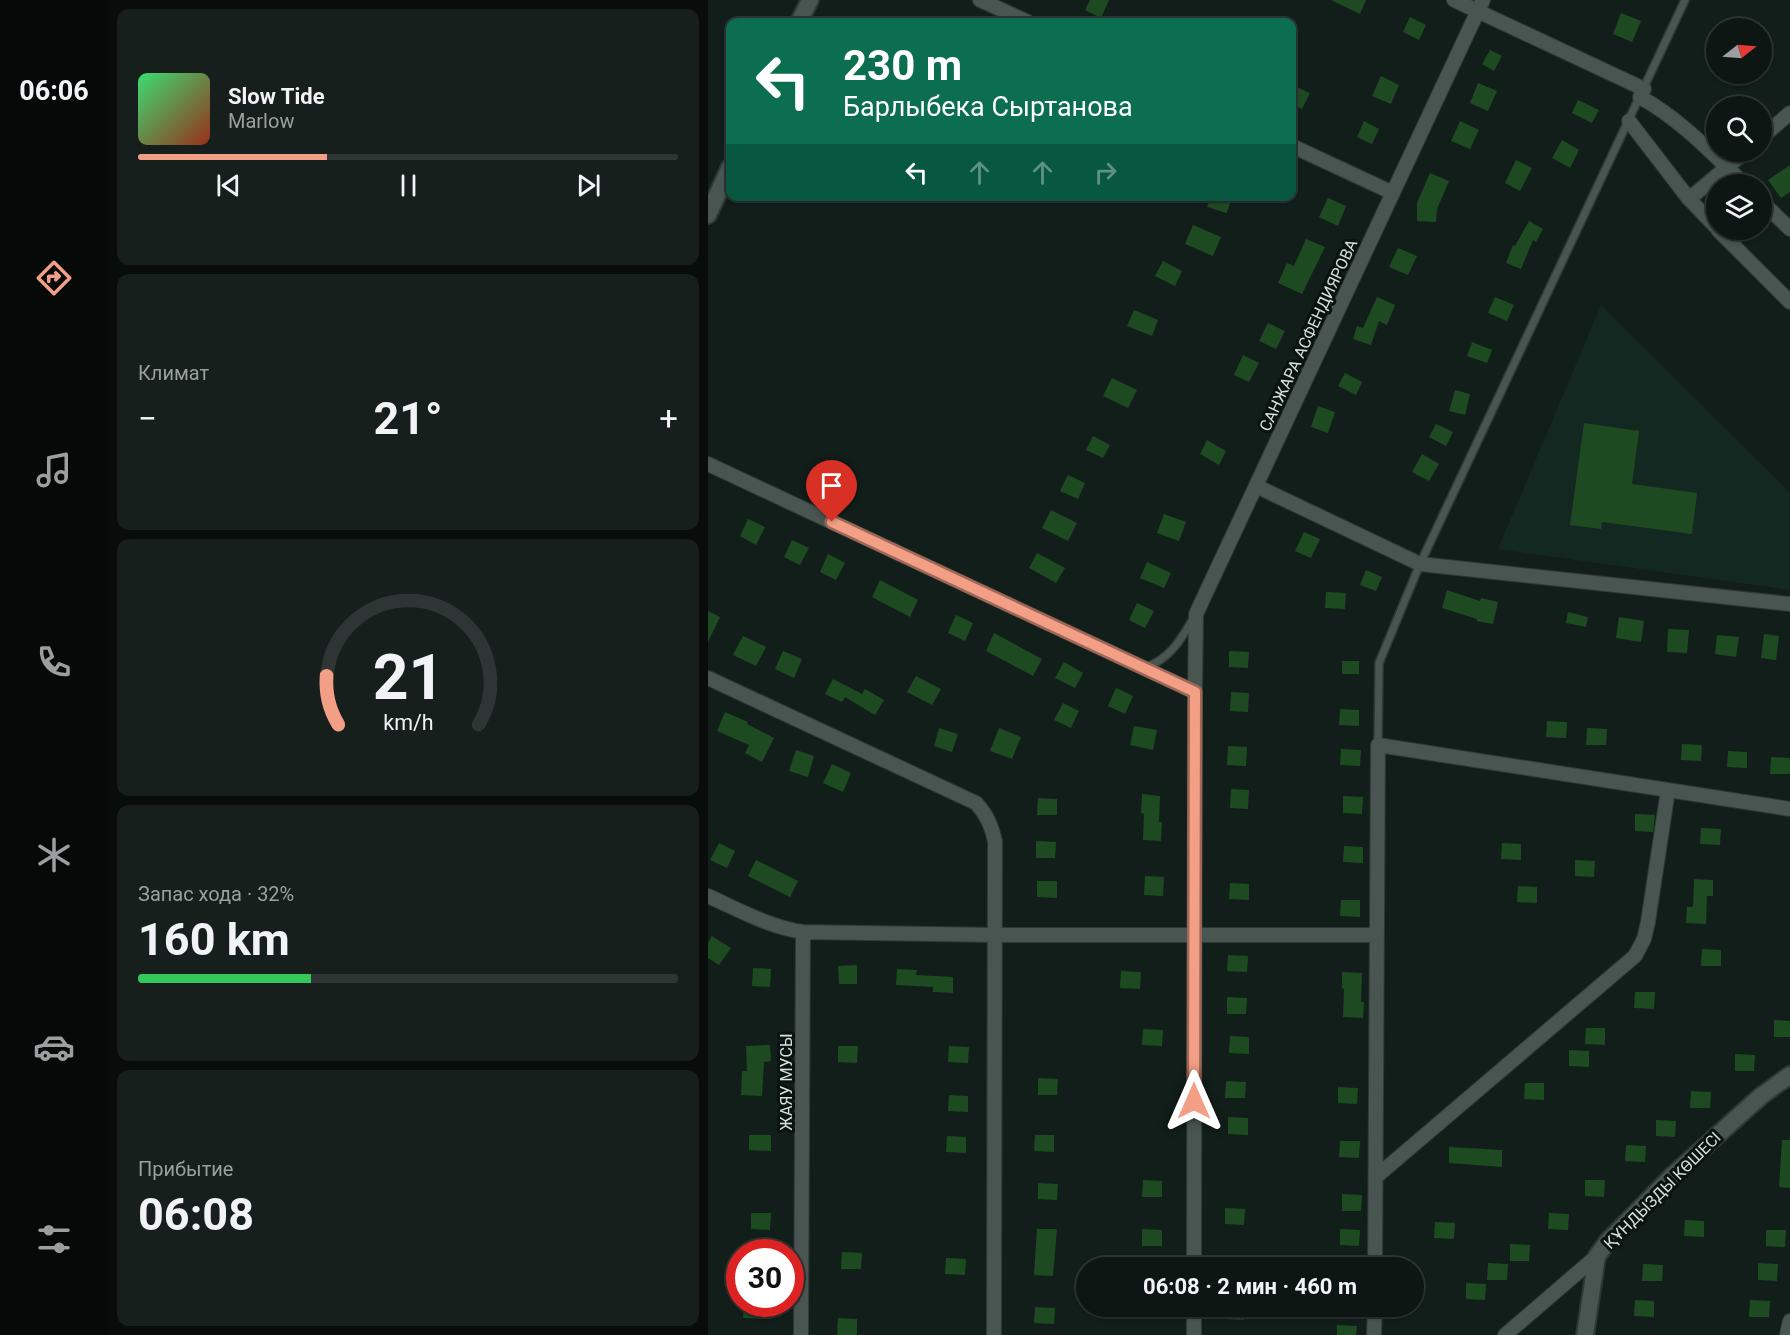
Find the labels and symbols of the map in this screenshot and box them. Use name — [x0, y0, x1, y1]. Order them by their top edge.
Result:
north arrow — [1706, 18, 1772, 84]
street label: САНЖАРА АСФЕНДИЯРОВА — [1256, 236, 1362, 434]
pin — [806, 460, 857, 522]
street label: ЖАЯУ МУСЫ — [777, 1033, 796, 1131]
position arrow — [1162, 1069, 1226, 1133]
street label: ҚҰНДЫЗДЫ КӨШЕСІ — [1600, 1128, 1725, 1253]
speed limit sign: 30 — [726, 1239, 804, 1317]

